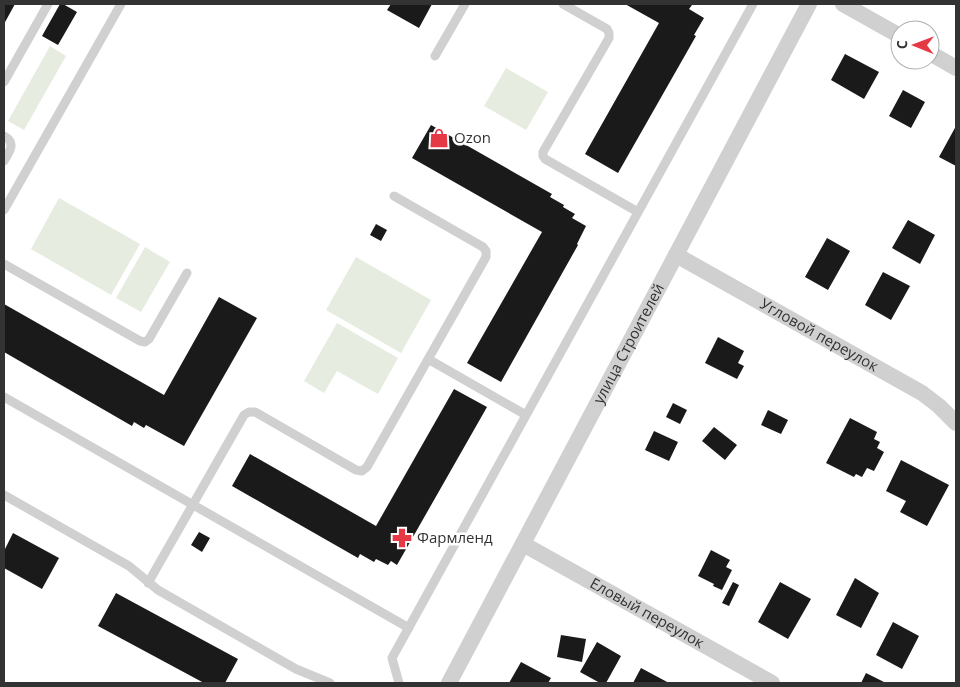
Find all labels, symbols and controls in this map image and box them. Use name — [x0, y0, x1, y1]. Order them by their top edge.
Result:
north arrow — [890, 20, 940, 70]
text: С — [892, 40, 911, 49]
shop icon: Ozon — [428, 127, 450, 149]
place label: Ozon — [454, 127, 491, 147]
street label: улица Строителей — [588, 280, 668, 407]
street label: Угловой переулок — [757, 293, 883, 376]
pharmacy icon: Фармленд — [391, 527, 413, 549]
place label: Фармленд — [417, 527, 493, 547]
street label: Еловый переулок — [587, 572, 708, 652]

